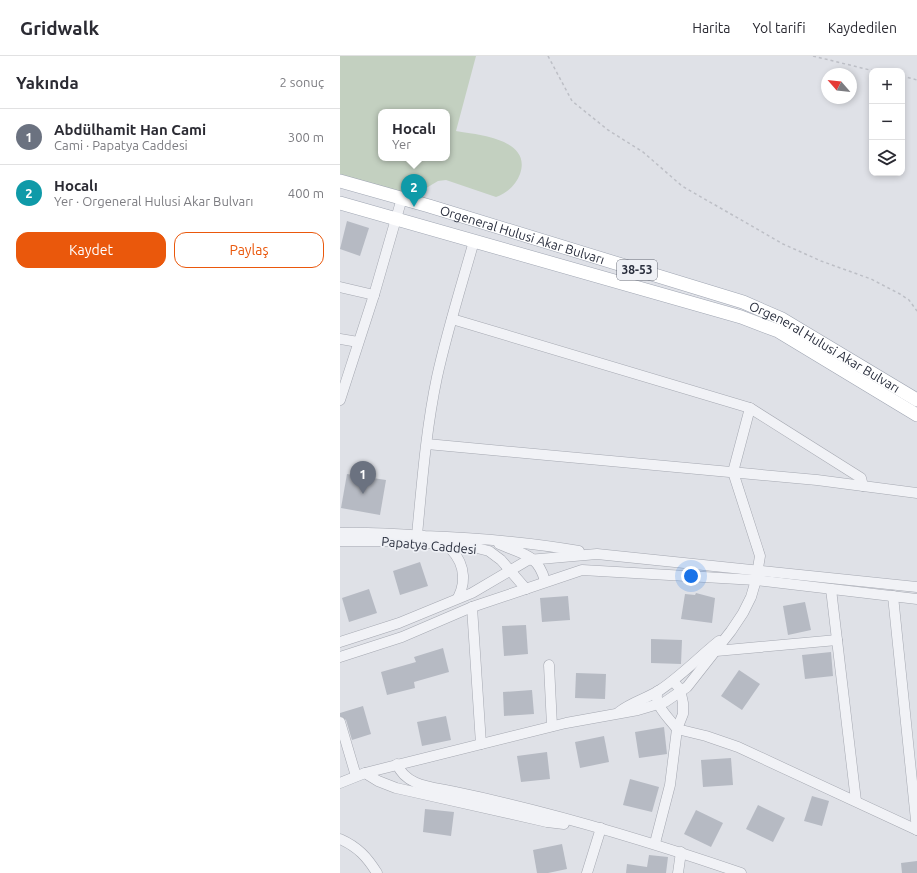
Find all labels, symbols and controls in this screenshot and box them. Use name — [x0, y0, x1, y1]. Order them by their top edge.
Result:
text: Gridwalk — [20, 17, 99, 39]
text: Harita — [692, 20, 730, 36]
text: Yol tarifi — [752, 20, 806, 36]
text: Kaydedilen — [828, 20, 897, 36]
north arrow — [821, 68, 857, 104]
map controls — [869, 68, 905, 176]
button: + — [869, 68, 905, 104]
text: Yakında — [16, 73, 79, 92]
text: 2 sonuç — [280, 75, 324, 89]
button: − — [869, 104, 905, 140]
popup — [378, 109, 450, 161]
text: Hocalı — [392, 120, 436, 137]
text: Abdülhamit Han Cami — [54, 121, 206, 138]
text: 1 — [25, 130, 33, 144]
text: 300 m — [288, 130, 324, 144]
text: Yer — [392, 137, 411, 151]
text: Cami · Papatya Caddesi — [54, 138, 188, 152]
button: layers — [869, 140, 905, 176]
pin: 2 — [401, 174, 427, 207]
text: Hocalı — [54, 177, 98, 194]
text: 2 — [25, 186, 33, 200]
text: 400 m — [288, 186, 324, 200]
text: Yer · Orgeneral Hulusi Akar Bulvarı — [54, 194, 253, 208]
street label: Orgeneral Hulusi Akar Bulvarı — [438, 203, 606, 266]
button: Kaydet — [16, 232, 166, 268]
button: Paylaş — [174, 232, 324, 268]
road number: 38-53 — [617, 260, 657, 280]
street label: Orgeneral Hulusi Akar Bulvarı — [747, 299, 903, 395]
pin: 1 — [350, 461, 376, 494]
street label: Papatya Caddesi — [381, 534, 477, 556]
your location — [681, 566, 701, 586]

